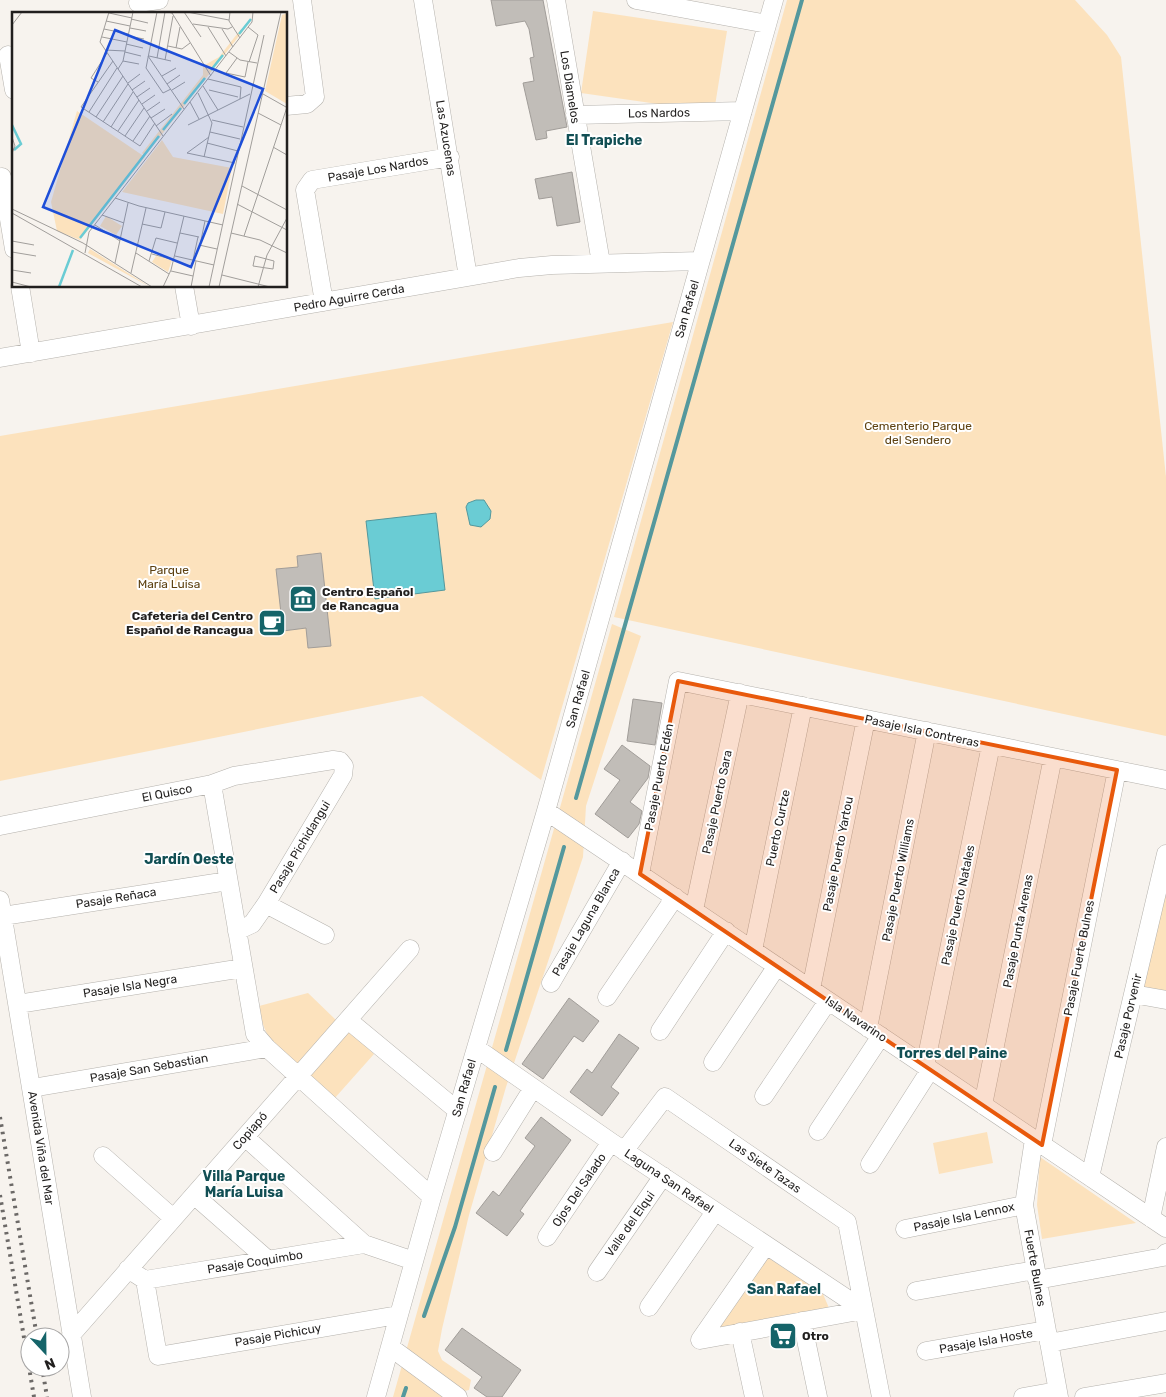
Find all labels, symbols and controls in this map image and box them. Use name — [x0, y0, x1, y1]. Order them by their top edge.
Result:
inset map — [12, 12, 288, 288]
street label: Los Diamelos — [557, 50, 583, 124]
street label: Las Azucenas — [433, 99, 459, 177]
street label: Los Nardos — [628, 105, 690, 121]
district label: El Trapiche — [566, 132, 642, 149]
street label: Pasaje Los Nardos — [327, 153, 429, 185]
street label: San Rafael — [672, 278, 702, 340]
street label: Pedro Aguirre Cerda — [293, 281, 405, 315]
park label: Cementerio Parque del Sendero — [864, 419, 972, 447]
park label: Parque María Luisa — [138, 563, 200, 591]
museum icon: Centro Español de Rancagua — [288, 584, 318, 614]
place label: Centro Español de Rancagua — [322, 585, 414, 613]
cafe icon: Cafeteria del Centro Español de Rancagua — [257, 608, 287, 638]
place label: Cafeteria del Centro Español de Rancagua — [126, 609, 253, 637]
street label: San Rafael — [563, 668, 593, 730]
street label: Pasaje Isla Contreras — [863, 712, 981, 750]
street label: Pasaje Puerto Edén — [642, 722, 676, 832]
street label: Pasaje Puerto Sara — [699, 749, 735, 855]
street label: El Quisco — [141, 781, 193, 805]
street label: Puerto Curtze — [763, 788, 793, 868]
street label: Pasaje Puerto Yartou — [820, 795, 856, 913]
street label: Pasaje Pichidangui — [267, 798, 333, 896]
street label: Pasaje Puerto Williams — [879, 817, 917, 943]
street label: Pasaje Puerto Natales — [938, 844, 978, 966]
district label: Jardín Oeste — [144, 851, 234, 868]
street label: Pasaje Laguna Blanca — [549, 865, 623, 979]
street label: Pasaje Punta Arenas — [1000, 873, 1036, 989]
street label: Pasaje Reñaca — [75, 885, 157, 911]
street label: Pasaje Fuerte Bulnes — [1061, 899, 1097, 1017]
street label: Pasaje Isla Negra — [82, 972, 178, 1000]
street label: Pasaje Porvenir — [1111, 972, 1145, 1060]
street label: Isla Navarino — [822, 993, 890, 1045]
district label: Torres del Paine — [897, 1045, 1007, 1062]
street label: Pasaje San Sebastian — [89, 1051, 209, 1085]
street label: San Rafael — [449, 1057, 479, 1119]
street label: Avenida Viña del Mar — [25, 1090, 57, 1206]
street label: Copiapó — [230, 1109, 270, 1153]
street label: Las Siete Tazas — [726, 1136, 804, 1196]
street label: Laguna San Rafael — [622, 1146, 716, 1216]
street label: Ojos Del Salado — [549, 1151, 609, 1229]
district label: Villa Parque María Luisa — [203, 1168, 285, 1201]
street label: Valle del Elqui — [602, 1189, 658, 1259]
street label: Pasaje Isla Lennox — [912, 1199, 1016, 1235]
street label: Fuerte Bulnes — [1021, 1228, 1049, 1308]
street label: Pasaje Coquimbo — [206, 1248, 304, 1276]
district label: San Rafael — [747, 1281, 821, 1298]
street label: Pasaje Pichicuy — [234, 1320, 323, 1350]
supermarket icon: Otro — [768, 1321, 798, 1351]
street label: Pasaje Isla Hoste — [938, 1326, 1034, 1356]
north arrow — [20, 1327, 70, 1377]
place label: Otro — [802, 1329, 829, 1343]
text: N — [42, 1354, 58, 1373]

